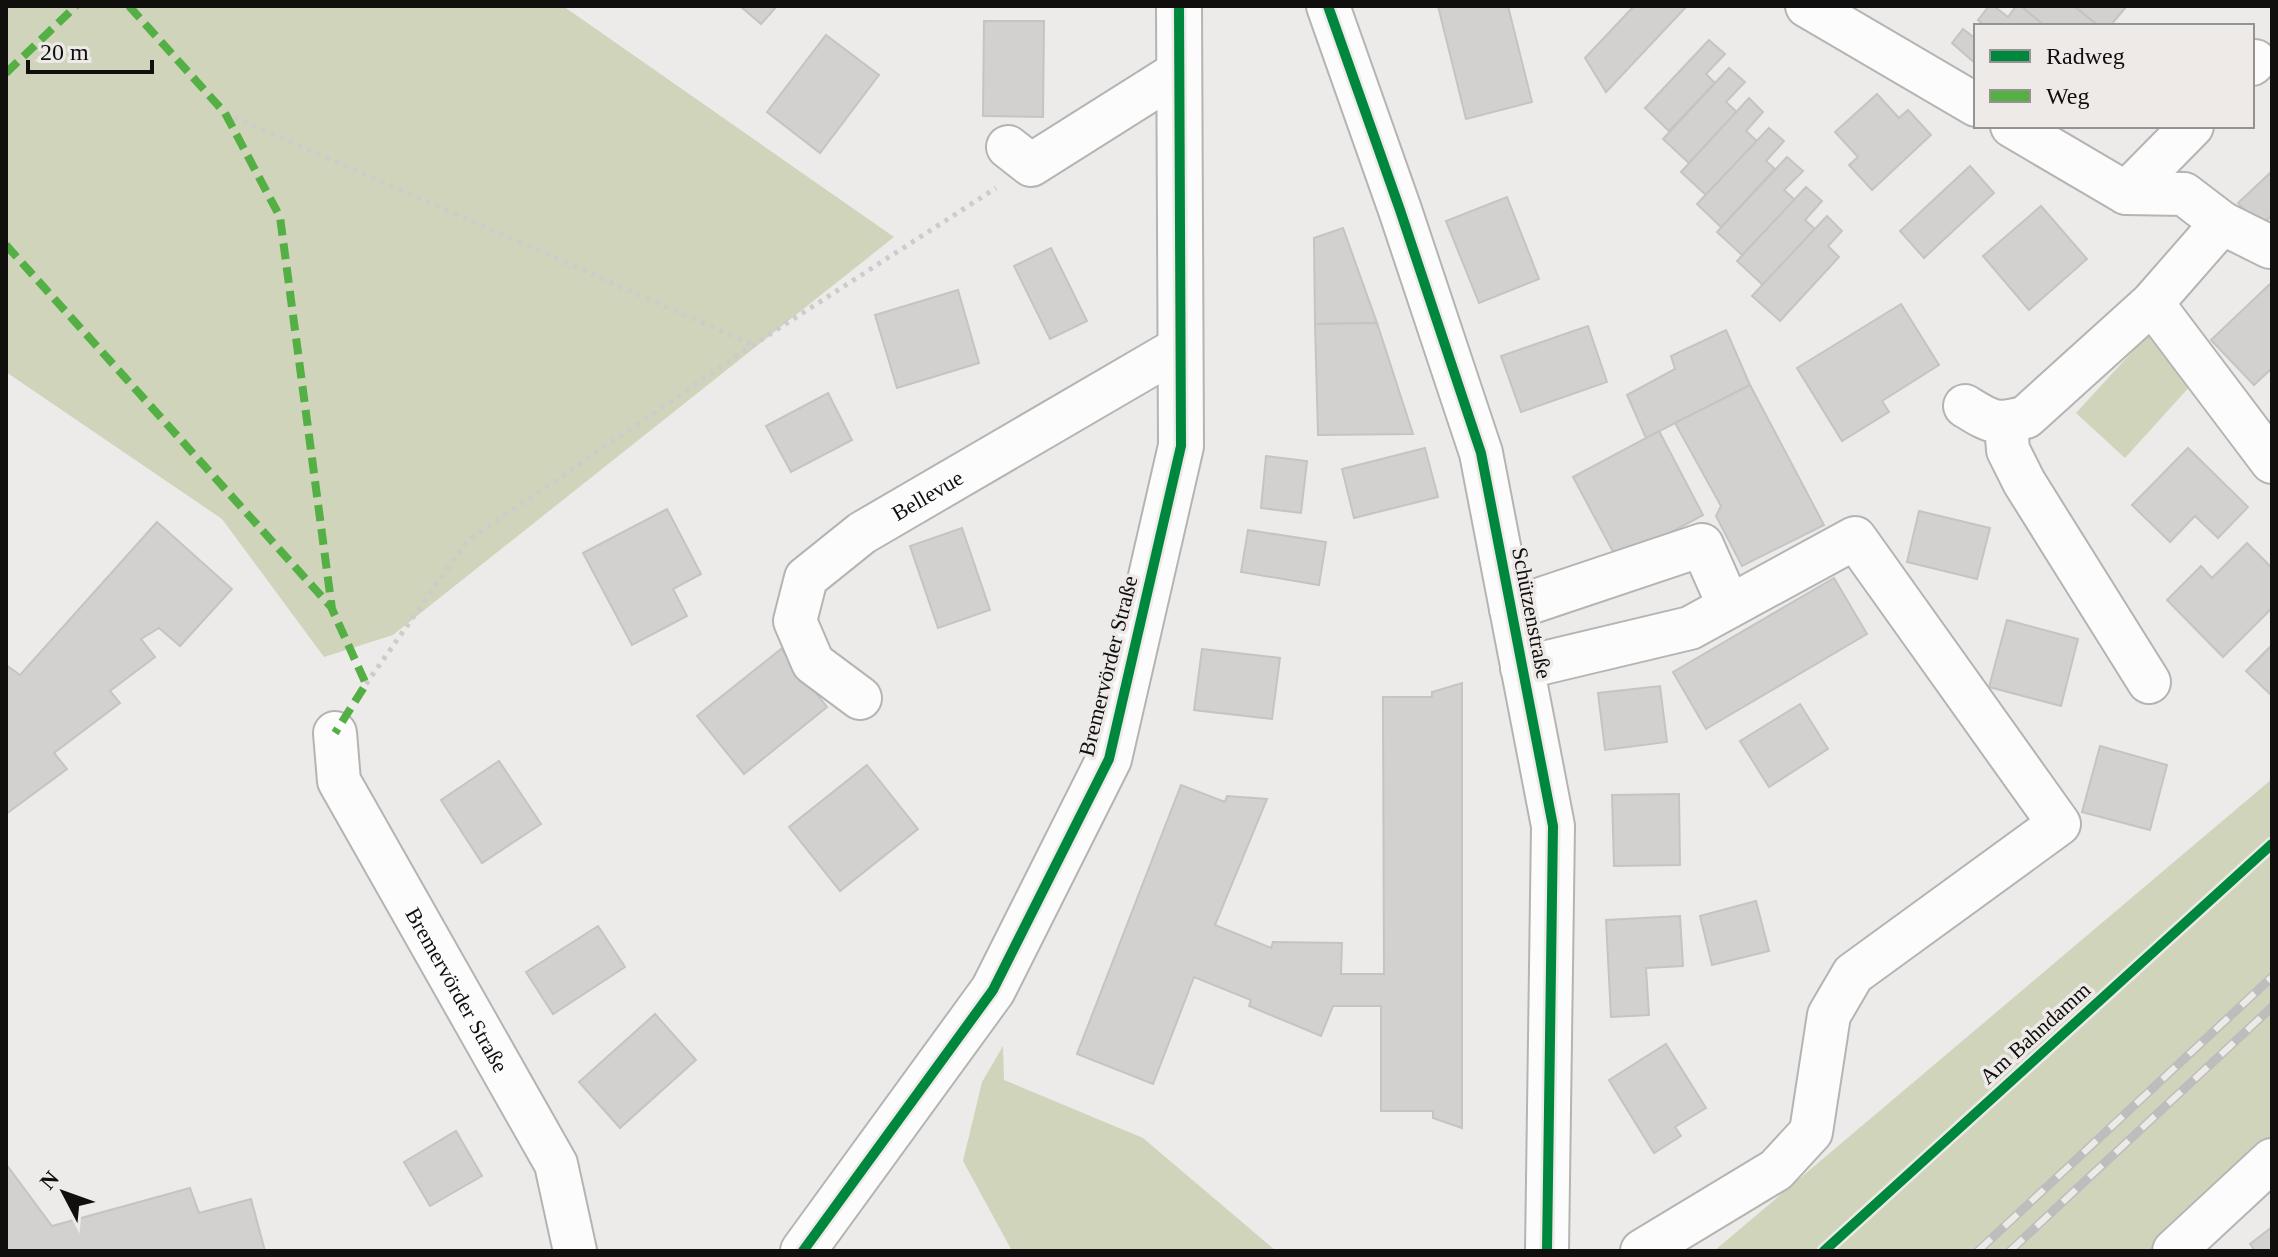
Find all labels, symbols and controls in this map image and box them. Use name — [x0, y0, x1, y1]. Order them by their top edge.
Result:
scale bar — [28, 24, 152, 74]
legend — [1974, 24, 2254, 128]
text: 20 m — [40, 39, 89, 65]
text: Radweg — [2046, 43, 2125, 69]
text: Weg — [2046, 83, 2089, 109]
street label: Bellevue — [887, 464, 967, 525]
street label: Schützenstraße — [1507, 545, 1557, 681]
street label: Bremervörder Straße — [1073, 573, 1143, 759]
street label: Bremervörder Straße — [401, 903, 514, 1076]
street label: Am Bahndamm — [1975, 977, 2095, 1089]
north arrow — [24, 1153, 104, 1233]
text: N — [35, 1166, 64, 1194]

